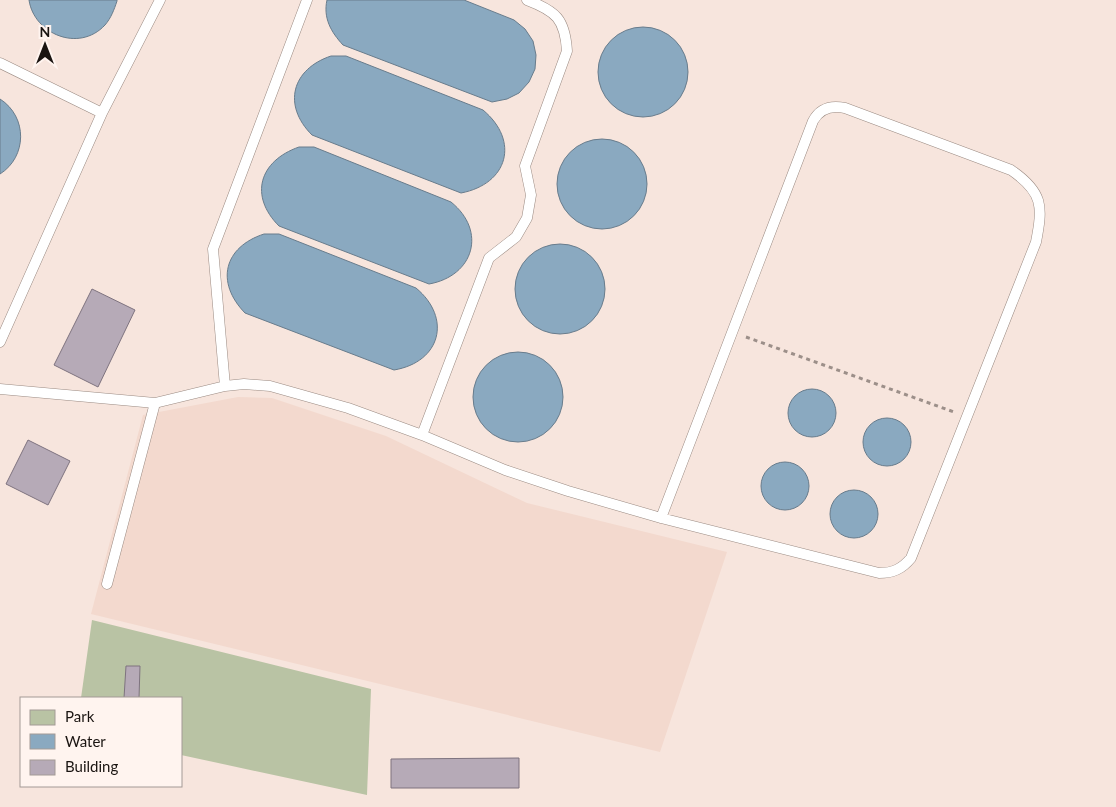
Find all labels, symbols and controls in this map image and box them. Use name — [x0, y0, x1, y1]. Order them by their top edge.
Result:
north arrow — [20, 20, 70, 70]
text: N — [40, 23, 50, 40]
legend — [20, 697, 182, 787]
text: Park — [65, 707, 95, 725]
text: Water — [65, 732, 106, 750]
text: Building — [65, 757, 118, 775]

